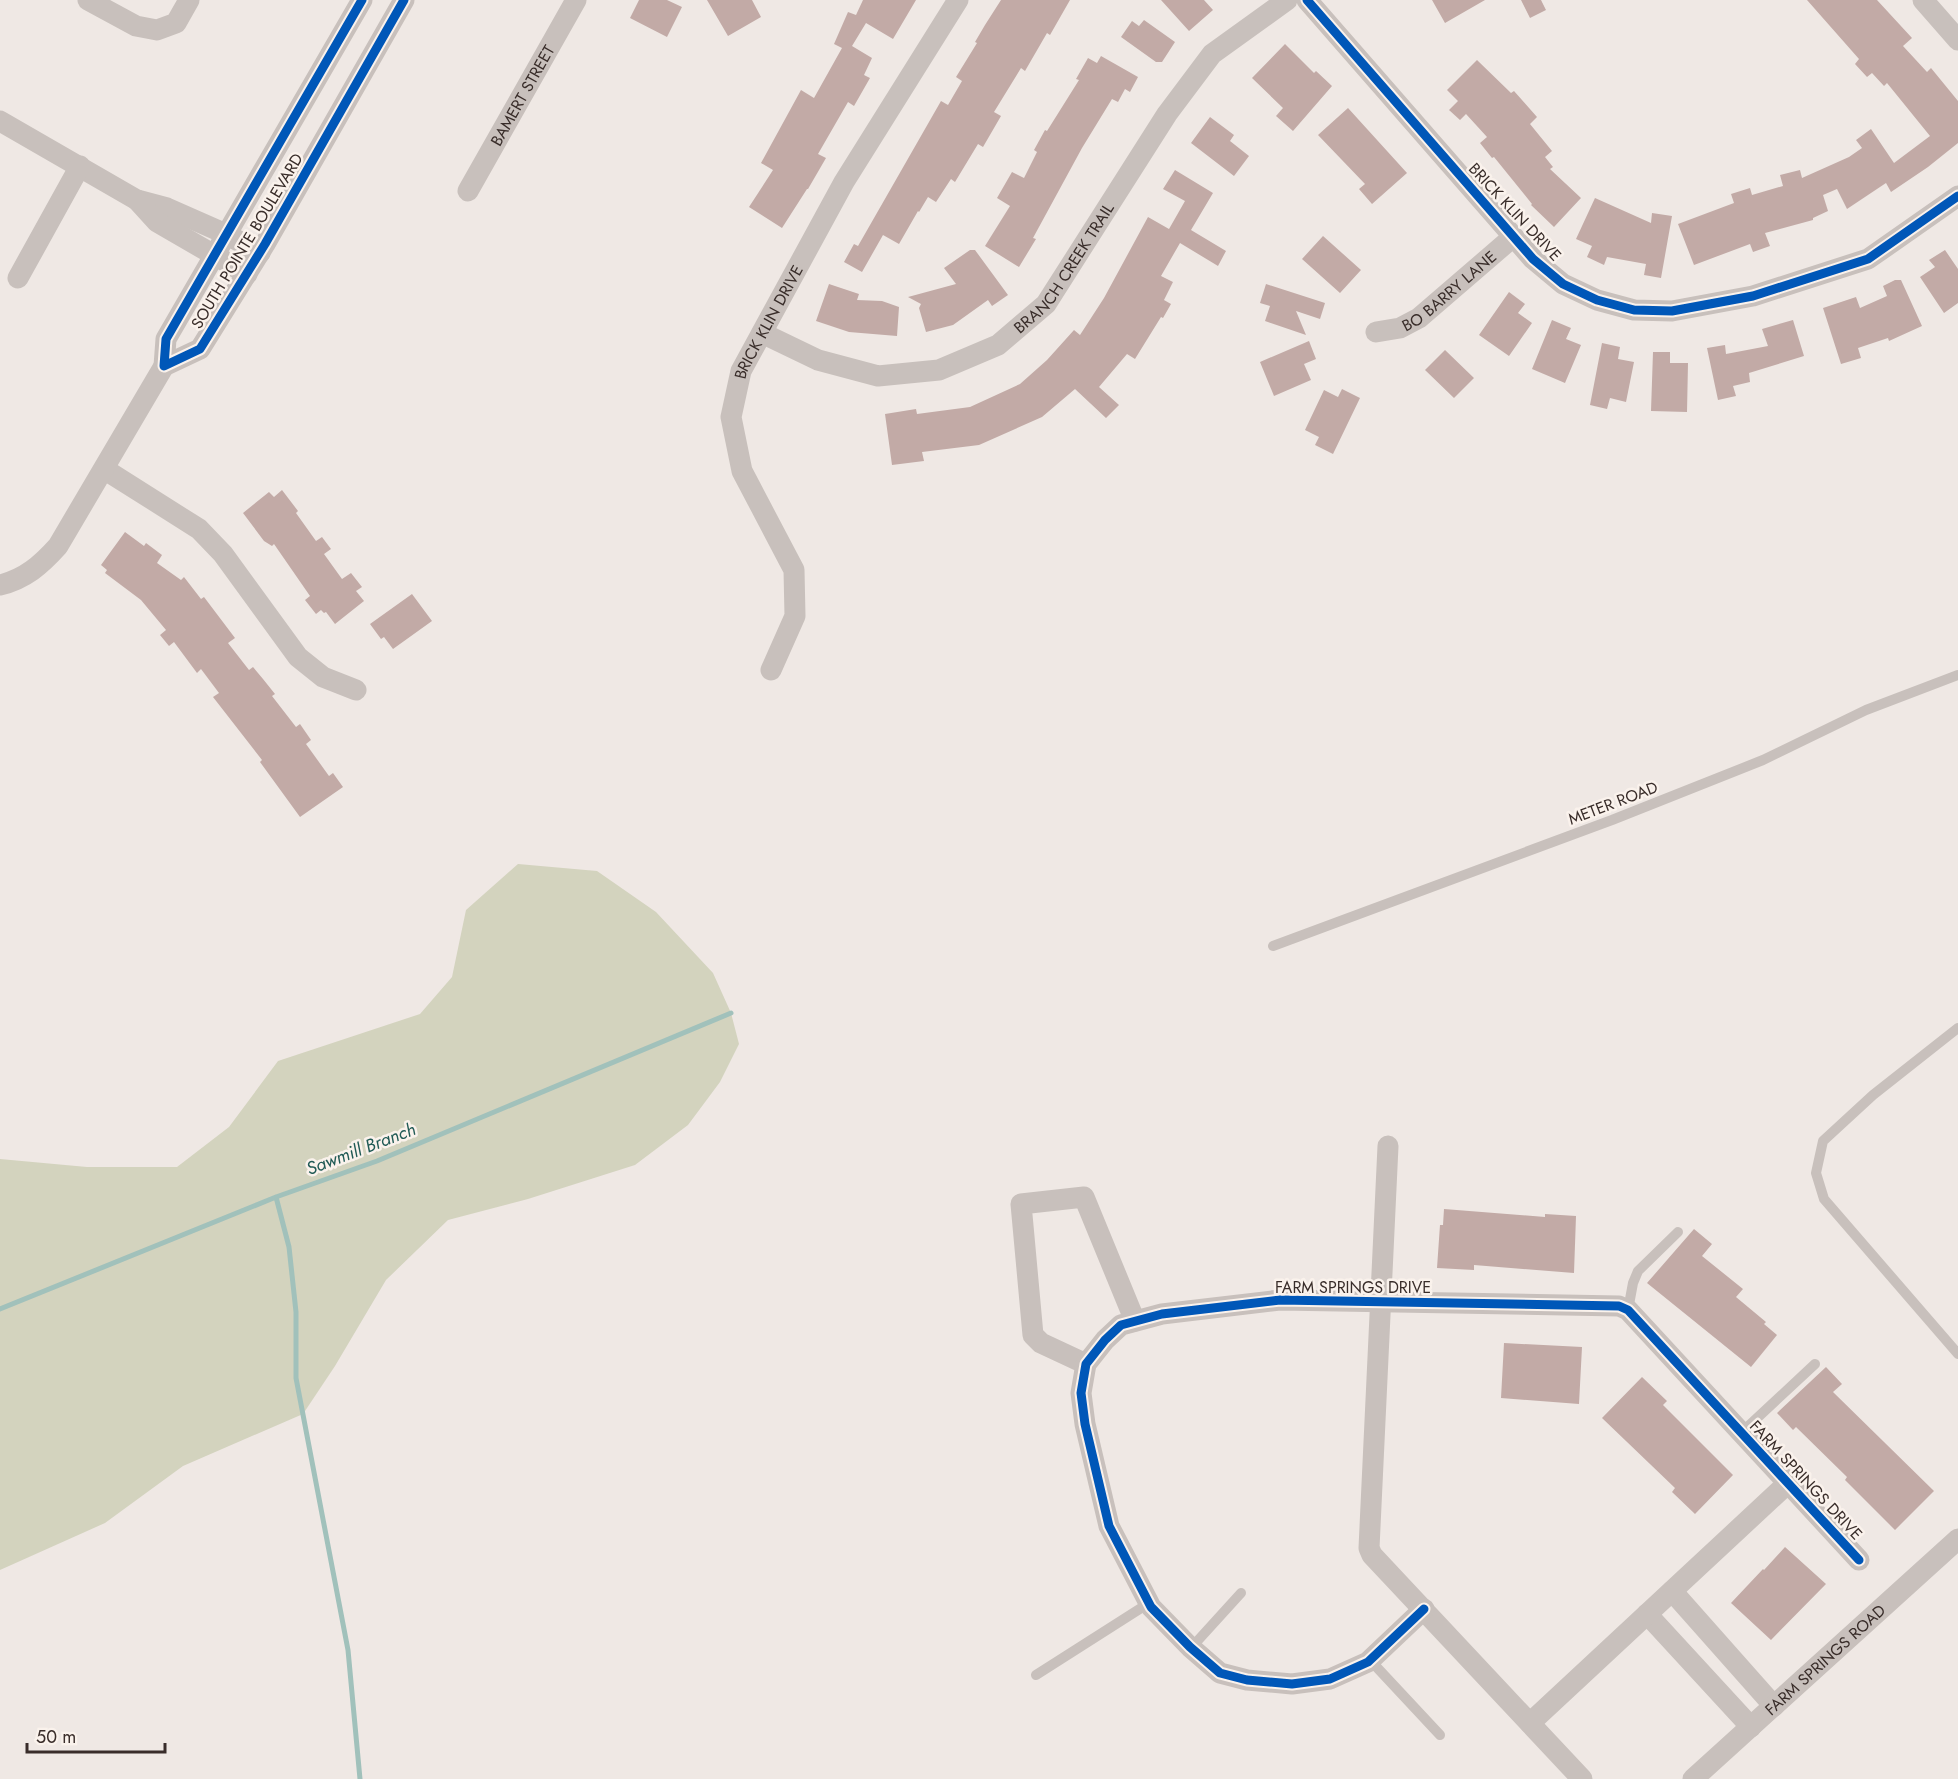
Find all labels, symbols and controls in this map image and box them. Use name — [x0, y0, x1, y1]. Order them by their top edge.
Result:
street label: BAMERT STREET — [484, 40, 560, 150]
street label: SOUTH POINTE BOULEVARD — [185, 149, 309, 333]
street label: BRICK KLIN DRIVE — [1463, 158, 1567, 266]
street label: BRANCH CREEK TRAIL — [1008, 198, 1120, 338]
street label: BO BARRY LANE — [1398, 245, 1501, 337]
street label: BRICK KLIN DRIVE — [728, 261, 808, 381]
street label: METER ROAD — [1565, 775, 1661, 831]
water label: Sawmill Branch — [303, 1116, 419, 1182]
street label: FARM SPRINGS DRIVE — [1275, 1276, 1431, 1299]
street label: FARM SPRINGS DRIVE — [1744, 1415, 1868, 1545]
street label: FARM SPRINGS ROAD — [1760, 1599, 1890, 1720]
scale bar — [27, 1716, 165, 1754]
text: 50 m — [36, 1724, 76, 1750]

